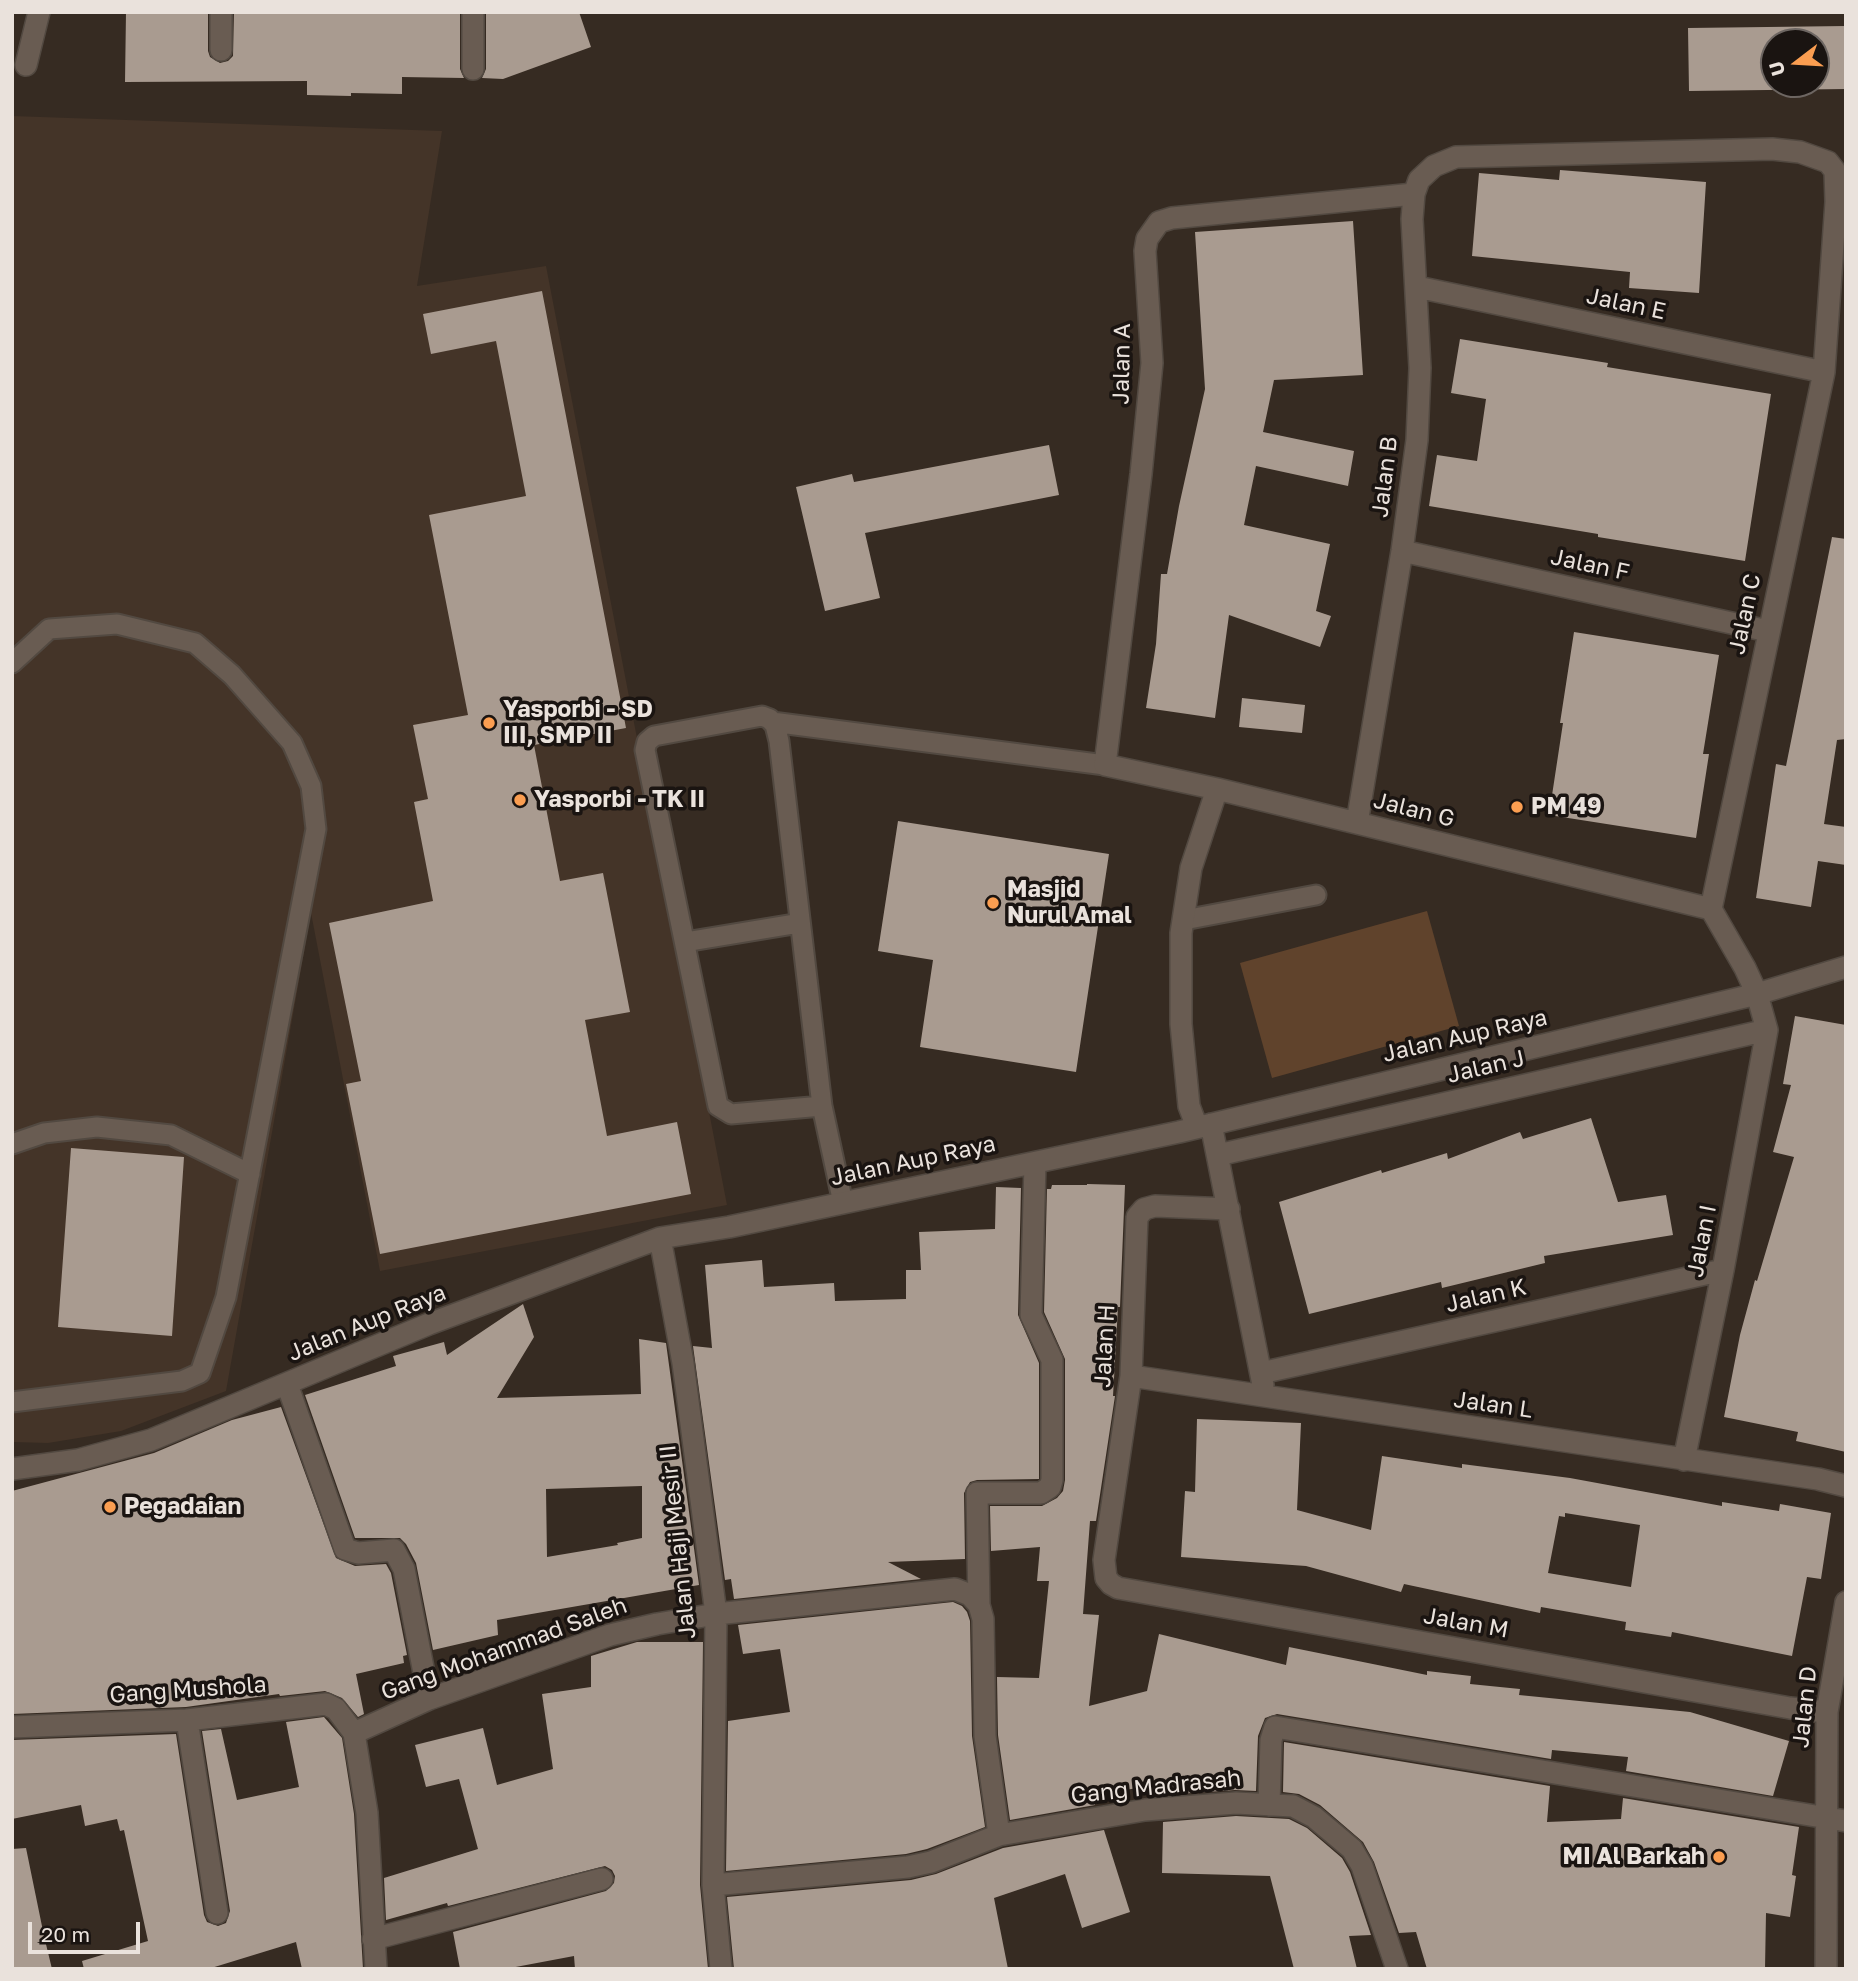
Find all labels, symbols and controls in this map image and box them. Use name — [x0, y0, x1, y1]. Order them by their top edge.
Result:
north arrow — [1760, 28, 1830, 98]
text: U — [1763, 59, 1789, 79]
street label: Jalan E — [1584, 282, 1668, 326]
street label: Jalan A — [1107, 323, 1137, 405]
street label: Jalan B — [1366, 435, 1404, 519]
street label: Jalan F — [1548, 543, 1632, 587]
street label: Jalan C — [1723, 571, 1767, 657]
place label: Yasporbi - SD III, SMP II — [503, 696, 653, 750]
marker: Yasporbi - SD III, SMP II — [481, 715, 497, 731]
place label: Yasporbi - TK II — [534, 786, 705, 814]
street label: Jalan G — [1371, 787, 1457, 833]
marker: Yasporbi - TK II — [512, 792, 528, 808]
place label: PM 49 — [1531, 793, 1602, 821]
marker: PM 49 — [1509, 799, 1525, 815]
place label: Masjid Nurul Amal — [1007, 876, 1132, 930]
marker: Masjid Nurul Amal — [985, 895, 1001, 911]
street label: Jalan Aup Raya — [1380, 1004, 1550, 1068]
street label: Jalan J — [1445, 1045, 1527, 1089]
street label: Jalan Aup Raya — [828, 1130, 998, 1192]
street label: Jalan I — [1681, 1202, 1723, 1280]
street label: Jalan K — [1443, 1273, 1529, 1319]
street label: Jalan Aup Raya — [284, 1279, 450, 1367]
street label: Jalan H — [1089, 1304, 1121, 1388]
street label: Jalan L — [1452, 1386, 1534, 1424]
street label: Jalan Haji Mesir II — [654, 1443, 702, 1641]
place label: Pegadaian — [124, 1493, 241, 1521]
marker: Pegadaian — [102, 1499, 118, 1515]
street label: Gang Mohammad Saleh — [377, 1592, 631, 1706]
street label: Jalan M — [1421, 1602, 1511, 1644]
street label: Jalan D — [1787, 1665, 1823, 1749]
street label: Gang Mushola — [109, 1671, 267, 1709]
street label: Gang Madrasah — [1069, 1764, 1243, 1810]
place label: MI Al Barkah — [1563, 1843, 1705, 1871]
marker: MI Al Barkah — [1711, 1849, 1727, 1865]
scale bar — [32, 1908, 144, 1952]
text: 20 m — [41, 1921, 90, 1947]

